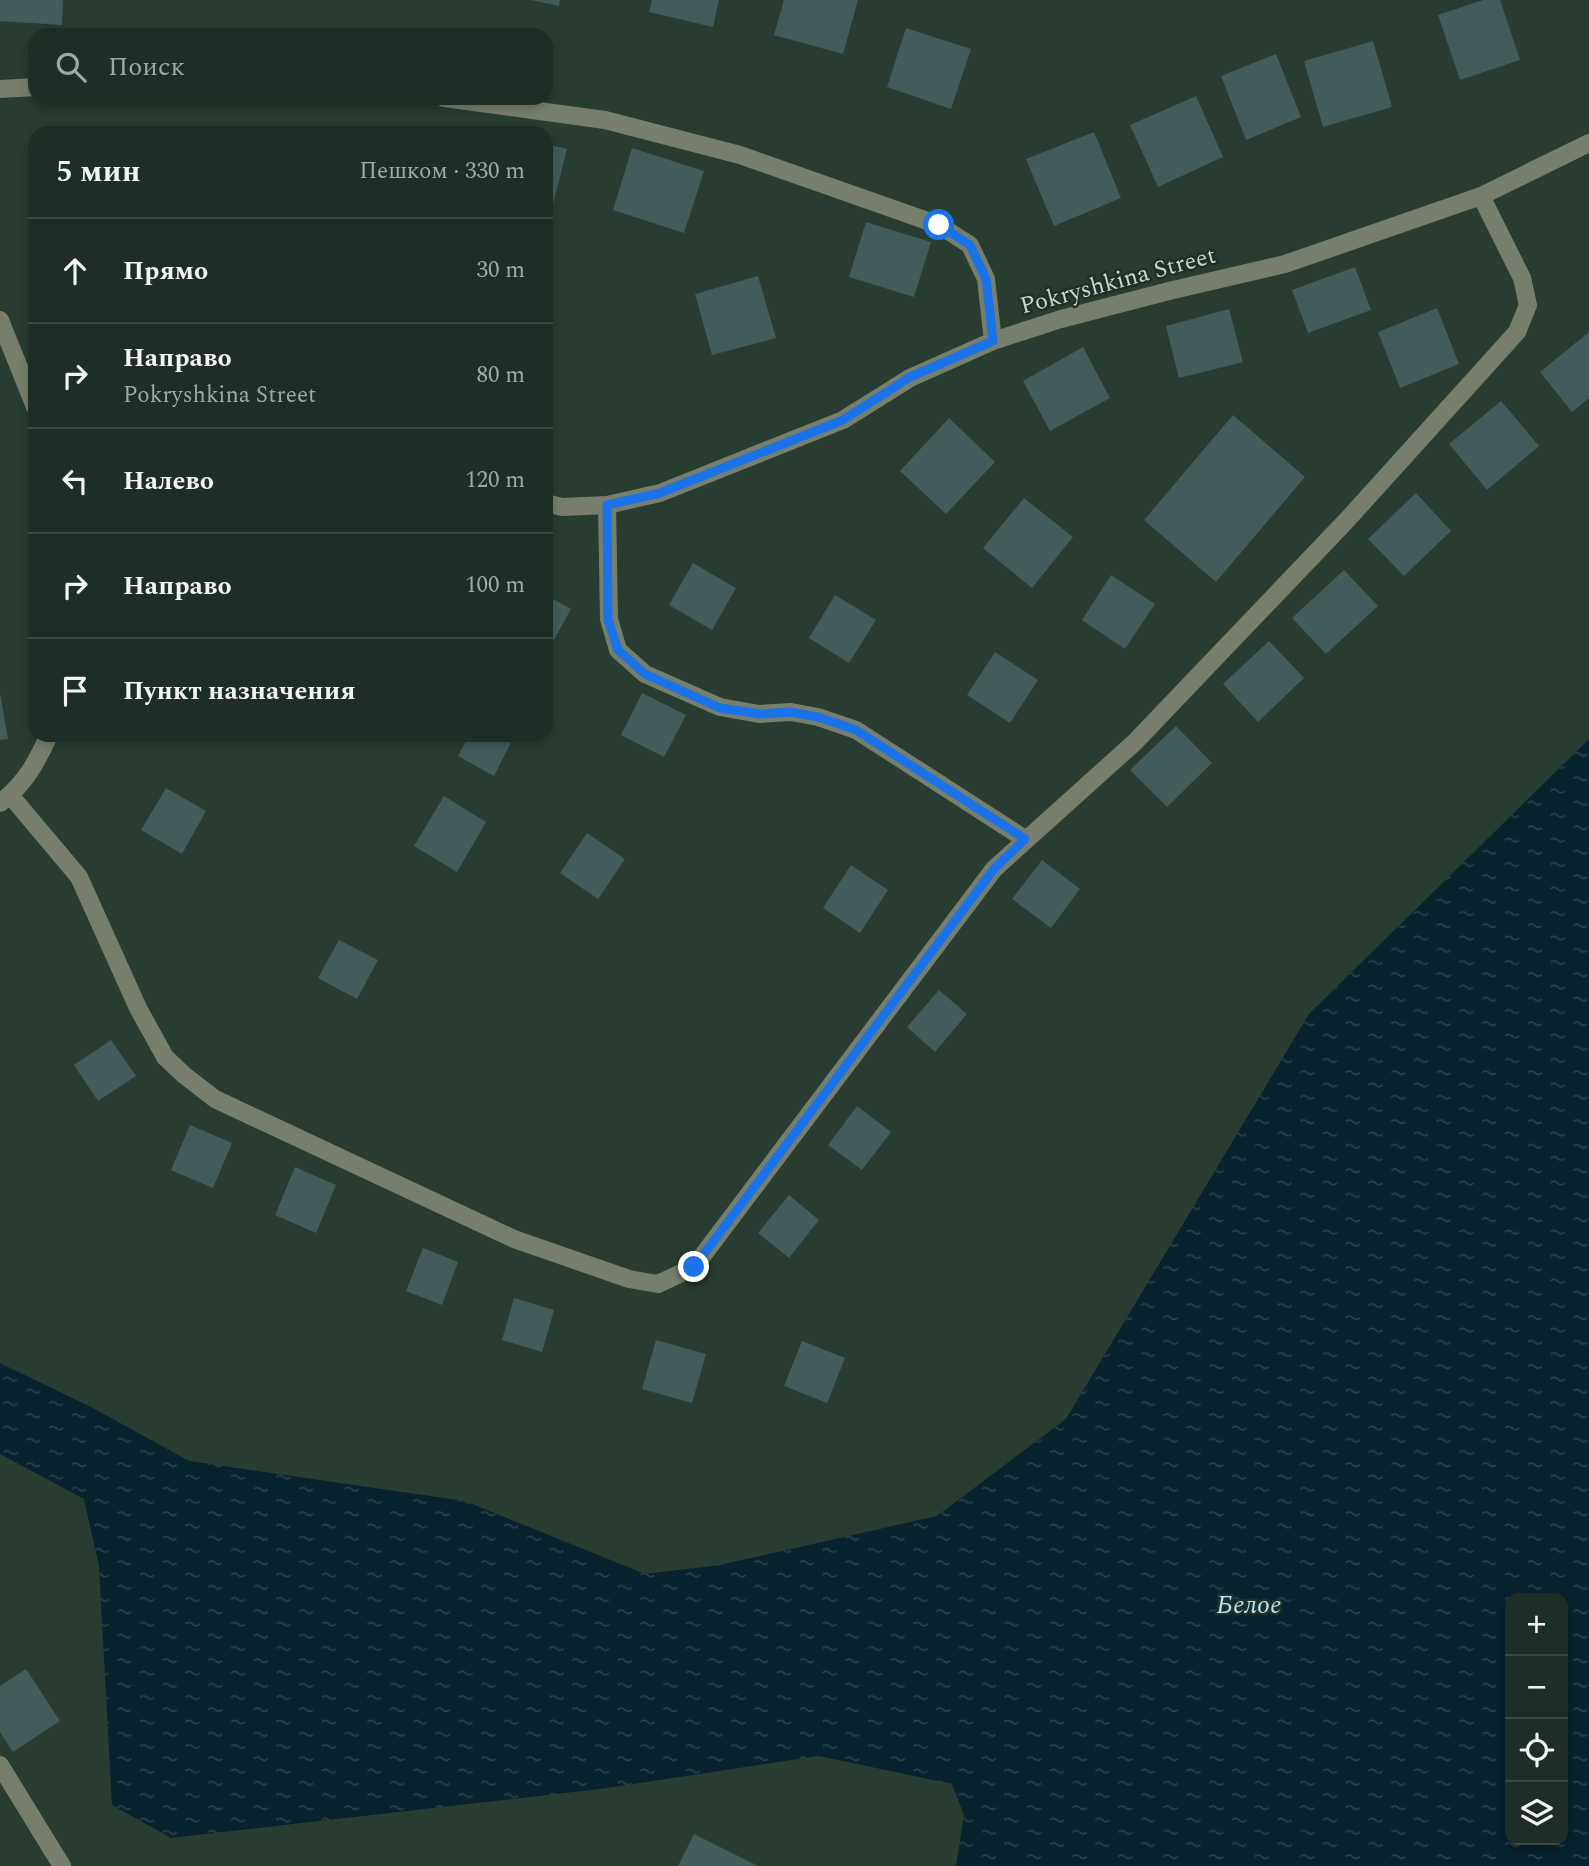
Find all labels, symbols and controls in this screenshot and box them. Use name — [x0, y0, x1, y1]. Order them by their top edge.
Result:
search box — [28, 28, 553, 105]
text: Поиск — [108, 47, 185, 87]
icon: search — [52, 48, 90, 86]
text: 5 мин — [56, 149, 141, 195]
text: Пешком · 330 m — [359, 154, 525, 189]
route start — [923, 209, 954, 240]
street label: Pokryshkina Street — [1016, 238, 1220, 324]
text: Прямо — [123, 251, 208, 291]
icon: ahead — [56, 252, 94, 290]
text: 30 m — [476, 253, 525, 288]
text: Направо — [123, 338, 232, 378]
icon: right — [56, 357, 94, 395]
text: 80 m — [476, 358, 525, 393]
text: Pokryshkina Street — [123, 378, 316, 413]
text: Налево — [123, 461, 214, 501]
icon: left — [56, 462, 94, 500]
text: 120 m — [465, 463, 525, 498]
text: Направо — [123, 566, 232, 606]
icon: right — [56, 567, 94, 605]
text: 100 m — [465, 568, 525, 603]
text: Пункт назначения — [123, 671, 356, 711]
icon: arrive — [56, 672, 94, 710]
route end — [678, 1251, 709, 1282]
water label: Белое — [1216, 1585, 1282, 1625]
map controls — [1505, 1593, 1568, 1845]
button: + — [1505, 1593, 1568, 1656]
button: − — [1505, 1656, 1568, 1719]
button: locate — [1505, 1719, 1568, 1782]
button: layers — [1505, 1782, 1568, 1845]

